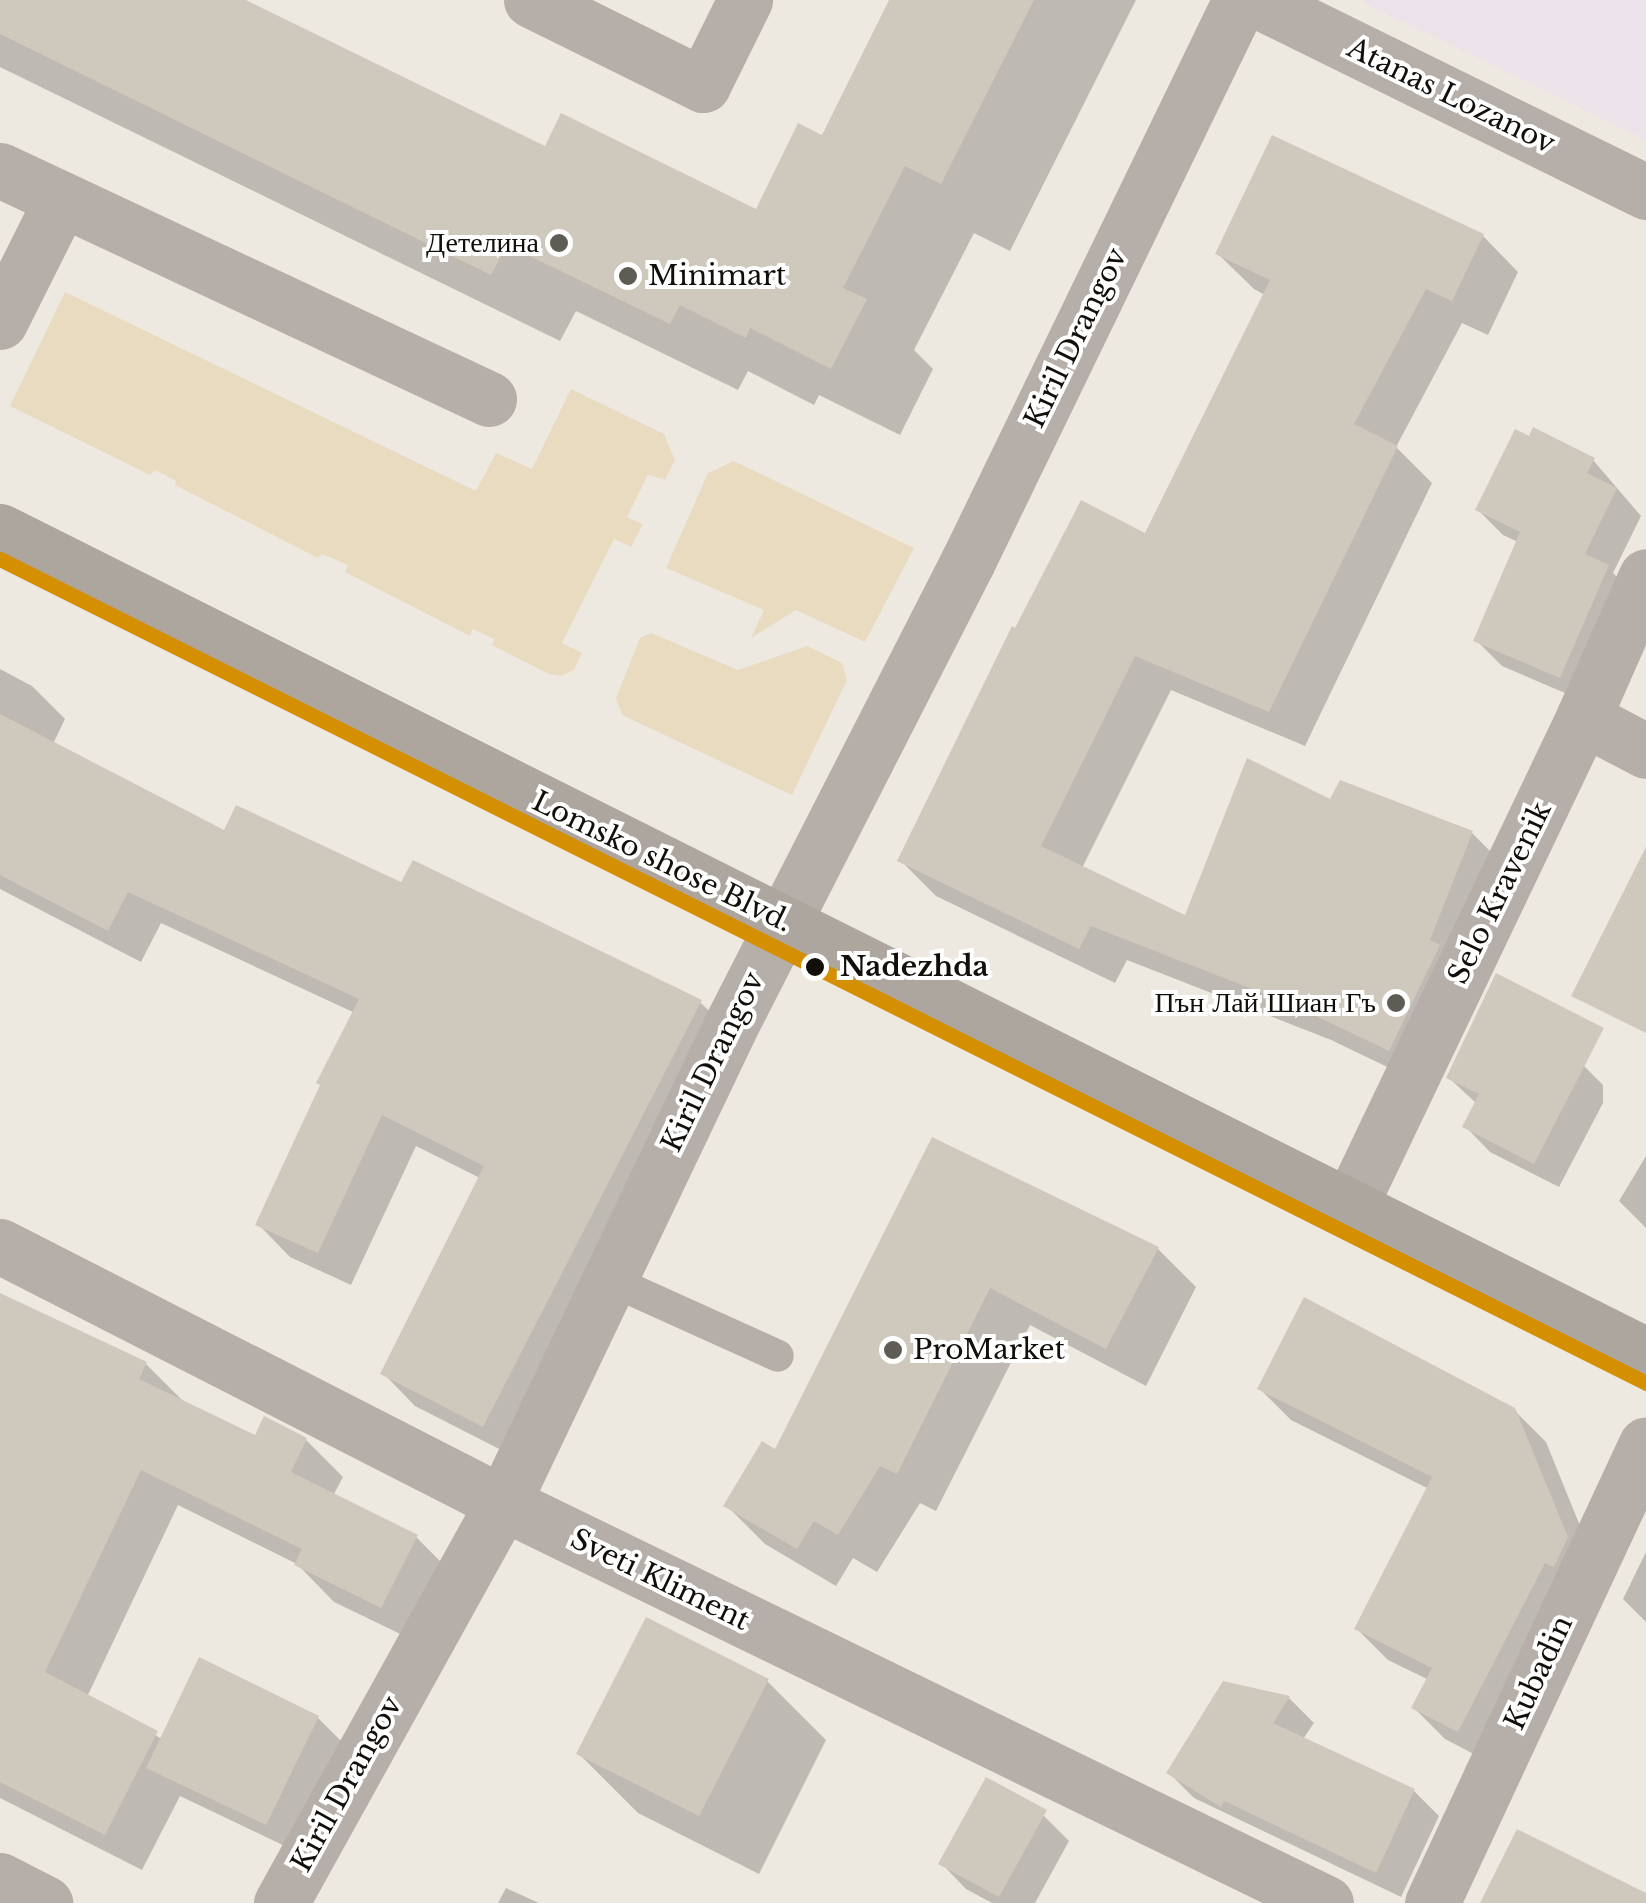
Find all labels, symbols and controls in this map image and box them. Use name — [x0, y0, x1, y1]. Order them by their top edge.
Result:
street label: Atanas Lozanov — [1342, 31, 1560, 161]
place label: Детелина — [426, 226, 539, 260]
marker: Детелина — [548, 232, 570, 254]
street label: Kiril Drangov — [1018, 243, 1134, 433]
place label: Minimart — [648, 259, 786, 293]
marker: Minimart — [617, 265, 639, 287]
street label: Lomsko shose Blvd. — [527, 785, 797, 939]
street label: Selo Kravenik — [1441, 797, 1559, 989]
place label: Nadezhda — [840, 950, 989, 984]
marker: Nadezhda — [799, 951, 831, 983]
street label: Kiril Drangov — [655, 967, 771, 1157]
place label: Пън Лай Шиан Гъ — [1154, 986, 1376, 1020]
marker: Пън Лай Шиан Гъ — [1385, 992, 1407, 1014]
place label: ProMarket — [913, 1333, 1065, 1367]
marker: ProMarket — [882, 1339, 904, 1361]
street label: Sveti Kliment — [565, 1522, 755, 1638]
street label: Kubadin — [1498, 1611, 1580, 1735]
street label: Kiril Drangov — [285, 1690, 409, 1878]

